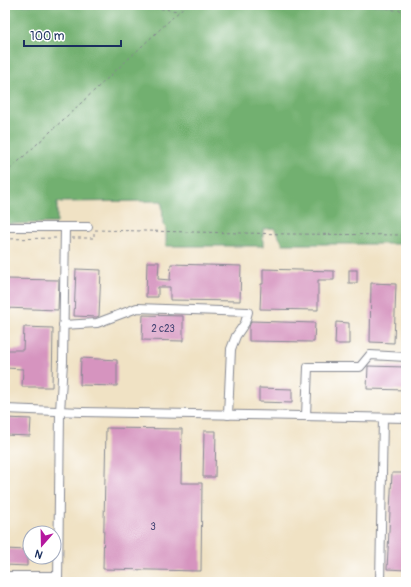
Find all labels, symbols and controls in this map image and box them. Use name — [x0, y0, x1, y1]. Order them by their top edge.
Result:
scale bar — [24, 22, 121, 48]
text: 100 m — [30, 29, 65, 44]
house number: 2 с23 — [151, 323, 175, 335]
house number: 3 — [150, 521, 156, 533]
north arrow — [22, 525, 62, 565]
text: N — [33, 546, 44, 561]

